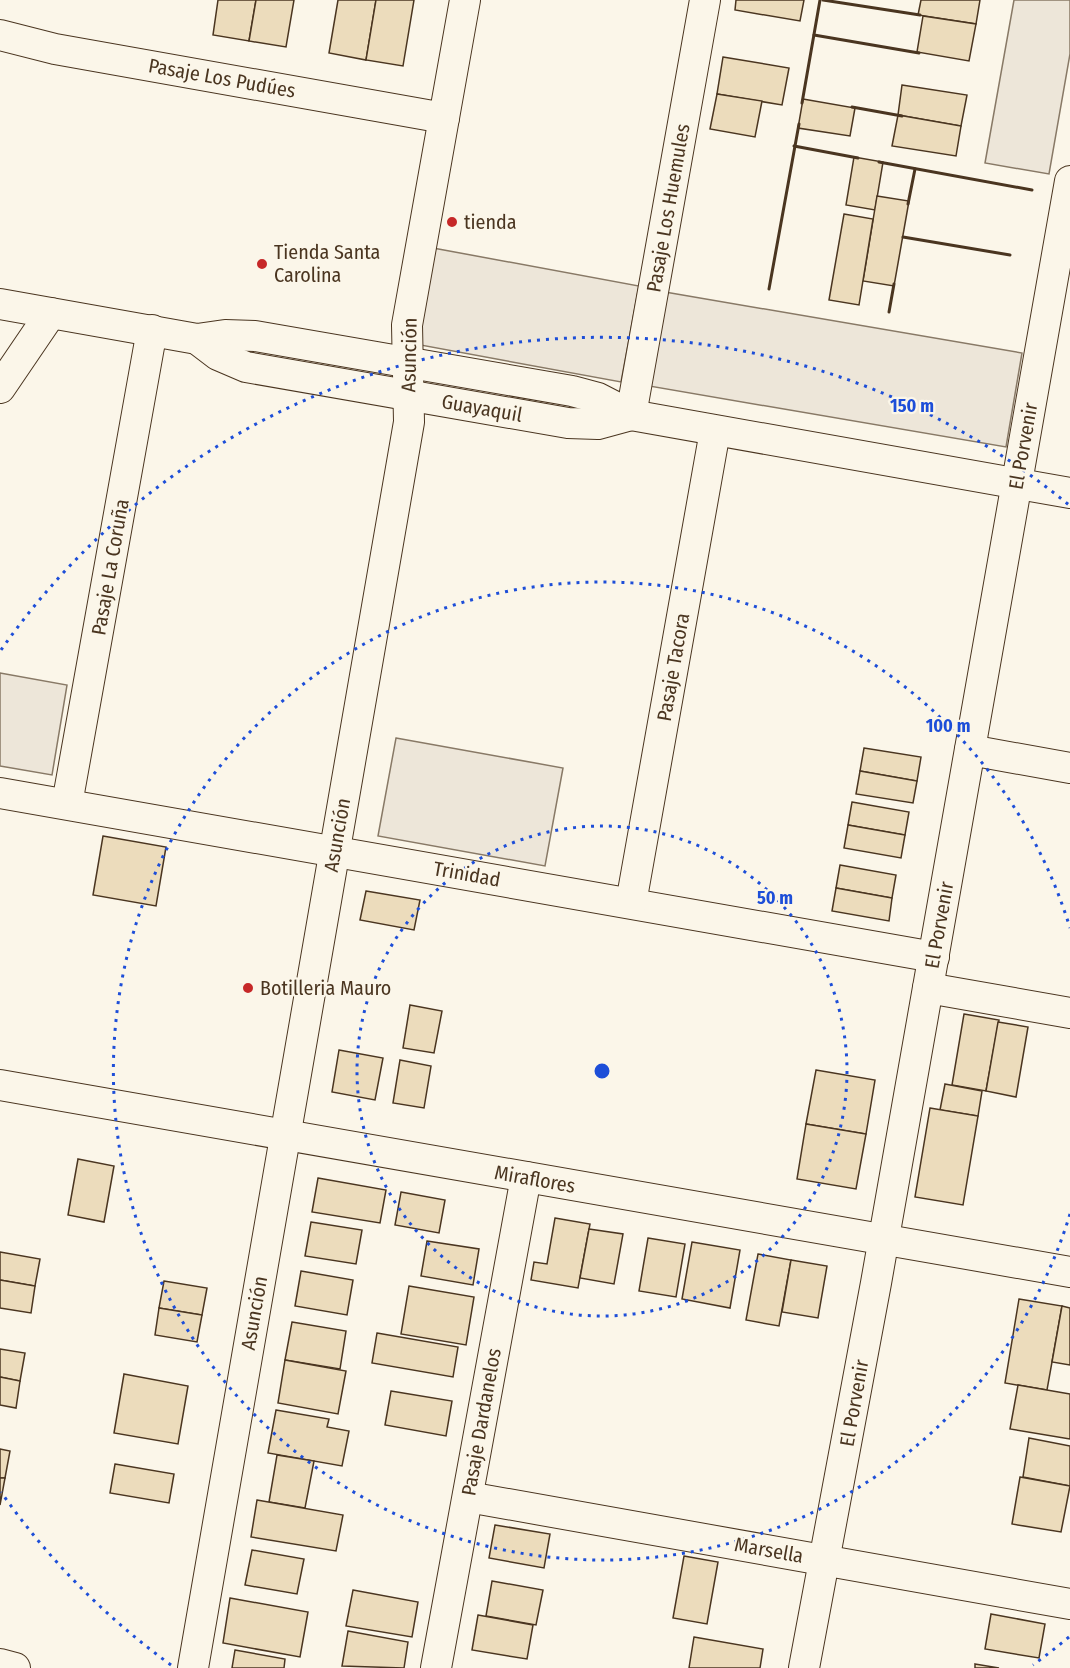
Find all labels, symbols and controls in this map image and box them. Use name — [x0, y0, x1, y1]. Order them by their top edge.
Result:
street label: Pasaje Los Pudúes — [147, 53, 297, 103]
street label: Pasaje Los Huemules — [641, 122, 695, 294]
place label: tienda — [464, 210, 517, 234]
marker: tienda — [445, 215, 459, 229]
place label: Tienda Santa Carolina — [274, 240, 380, 287]
marker: Tienda Santa Carolina — [255, 257, 269, 271]
street label: Asunción — [396, 317, 422, 393]
street label: Guayaquil — [440, 389, 524, 427]
text: 150 m — [890, 395, 934, 417]
street label: El Porvenir — [1004, 401, 1042, 491]
street label: Pasaje La Coruña — [86, 497, 134, 637]
street label: Pasaje Tacora — [652, 611, 694, 723]
text: 100 m — [926, 715, 970, 737]
street label: Asunción — [319, 796, 355, 874]
street label: Trinidad — [432, 856, 502, 892]
street label: El Porvenir — [920, 880, 958, 970]
text: 50 m — [757, 887, 793, 909]
place label: Botilleria Mauro — [260, 976, 391, 1000]
marker: Botilleria Mauro — [241, 981, 255, 995]
centre of rings — [592, 1061, 612, 1081]
street label: Miraflores — [493, 1160, 577, 1198]
street label: Asunción — [236, 1274, 272, 1352]
street label: Pasaje Dardanelos — [456, 1346, 506, 1498]
street label: El Porvenir — [835, 1358, 873, 1448]
street label: Marsella — [733, 1532, 805, 1568]

